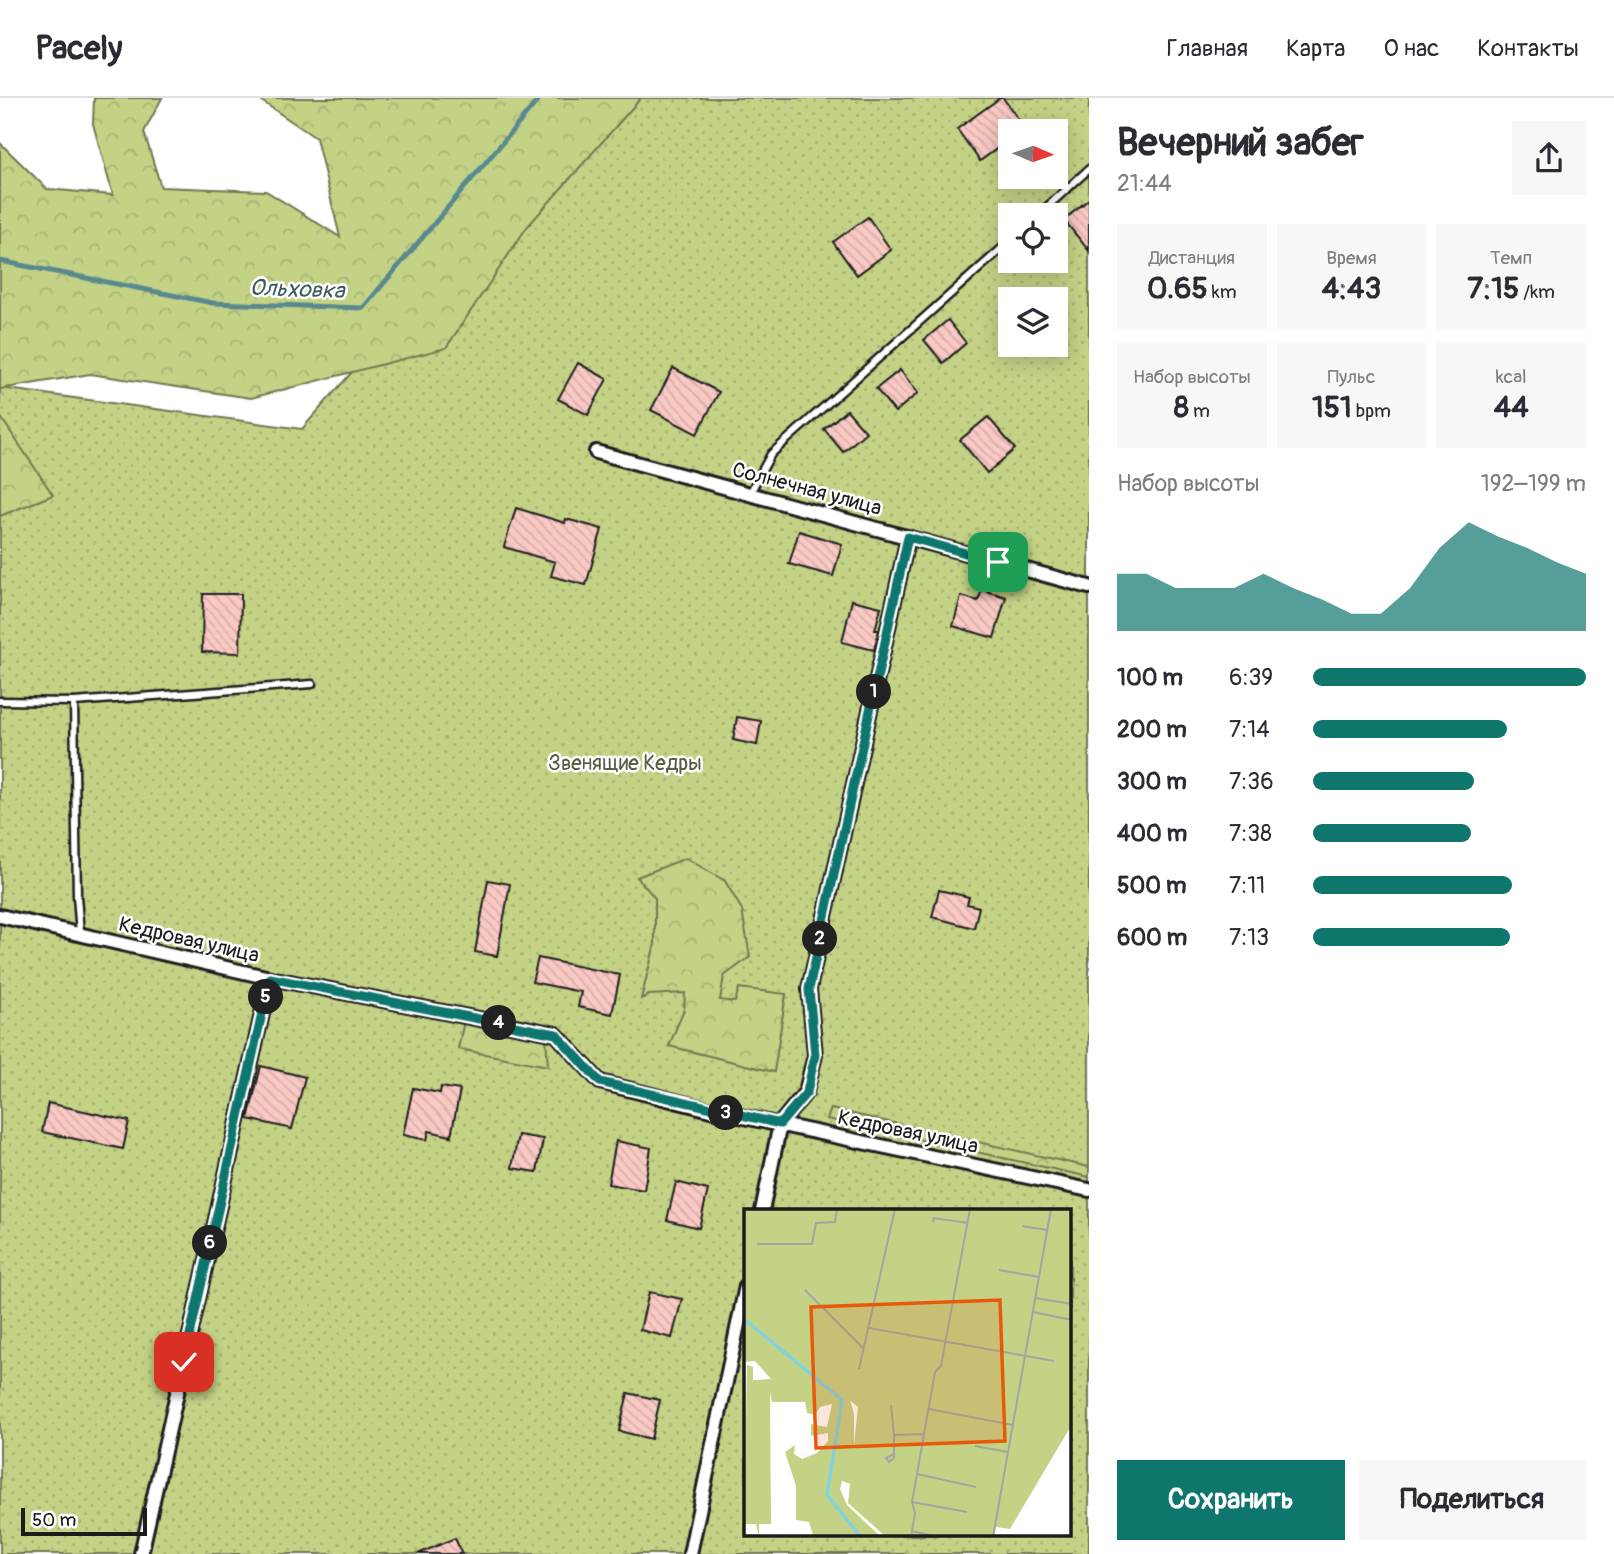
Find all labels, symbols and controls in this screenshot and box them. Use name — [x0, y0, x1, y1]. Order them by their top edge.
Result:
text: Pacely — [35, 28, 122, 69]
text: Главная — [1167, 34, 1248, 63]
text: Карта — [1286, 34, 1346, 63]
text: О нас — [1384, 34, 1439, 63]
text: Контакты — [1477, 34, 1579, 63]
north arrow — [998, 119, 1068, 189]
map controls — [998, 119, 1068, 357]
text: Вечерний забег — [1117, 119, 1364, 167]
button: share — [1512, 121, 1586, 195]
text: 21:44 — [1117, 169, 1172, 198]
button: locate — [998, 203, 1068, 273]
text: Дистанция — [1149, 246, 1235, 270]
text: Время — [1326, 246, 1377, 270]
text: Темп — [1490, 246, 1532, 270]
text: 0.65 — [1147, 270, 1208, 307]
text: 4:43 — [1322, 270, 1381, 307]
text: 7:15 — [1467, 270, 1519, 307]
water label: Ольховка — [249, 273, 346, 305]
text: km — [1208, 280, 1237, 304]
text: /km — [1519, 280, 1555, 304]
button: layers — [998, 287, 1068, 357]
text: Набор высоты — [1133, 365, 1251, 389]
text: Пульс — [1328, 365, 1375, 389]
text: kcal — [1496, 365, 1527, 389]
text: 8 — [1174, 389, 1189, 426]
text: 151 — [1312, 389, 1352, 426]
text: 44 — [1494, 389, 1529, 426]
text: m — [1189, 399, 1210, 423]
text: bpm — [1352, 399, 1391, 423]
street label: Солнечная улица — [729, 456, 885, 522]
text: Набор высоты — [1117, 469, 1259, 498]
text: 192–199 m — [1481, 469, 1586, 498]
pin — [968, 532, 1028, 592]
icon: arrive — [979, 543, 1017, 581]
text: 100 m — [1117, 663, 1183, 692]
text: 6:39 — [1229, 663, 1273, 692]
pin: 1 — [856, 674, 892, 710]
text: 1 — [870, 679, 877, 703]
text: 200 m — [1117, 715, 1187, 744]
text: 7:14 — [1229, 715, 1270, 744]
park label: Звенящие Кедры — [548, 750, 702, 777]
text: 300 m — [1117, 767, 1187, 796]
text: 7:36 — [1229, 767, 1274, 796]
text: 400 m — [1117, 819, 1187, 848]
text: 7:38 — [1229, 819, 1272, 848]
text: 500 m — [1117, 871, 1186, 900]
text: 7:11 — [1229, 871, 1265, 900]
street label: Кедровая улица — [116, 911, 262, 969]
pin: 2 — [802, 922, 838, 956]
text: 600 m — [1117, 923, 1187, 952]
text: 7:13 — [1229, 923, 1269, 952]
text: 2 — [814, 926, 825, 950]
pin: 5 — [248, 979, 284, 1014]
text: 5 — [260, 984, 271, 1008]
pin: 4 — [482, 1006, 516, 1040]
text: 4 — [493, 1010, 504, 1034]
pin: 3 — [708, 1096, 744, 1130]
text: 3 — [720, 1100, 731, 1124]
street label: Кедровая улица — [835, 1104, 981, 1160]
inset map — [744, 1209, 1072, 1536]
pin: 6 — [192, 1226, 228, 1260]
text: 6 — [204, 1230, 215, 1254]
pin — [154, 1332, 214, 1392]
icon: check — [165, 1343, 203, 1381]
button: Сохранить — [1117, 1460, 1345, 1540]
button: Поделиться — [1359, 1460, 1586, 1540]
scale bar — [21, 1505, 147, 1537]
text: 50 m — [32, 1508, 76, 1532]

